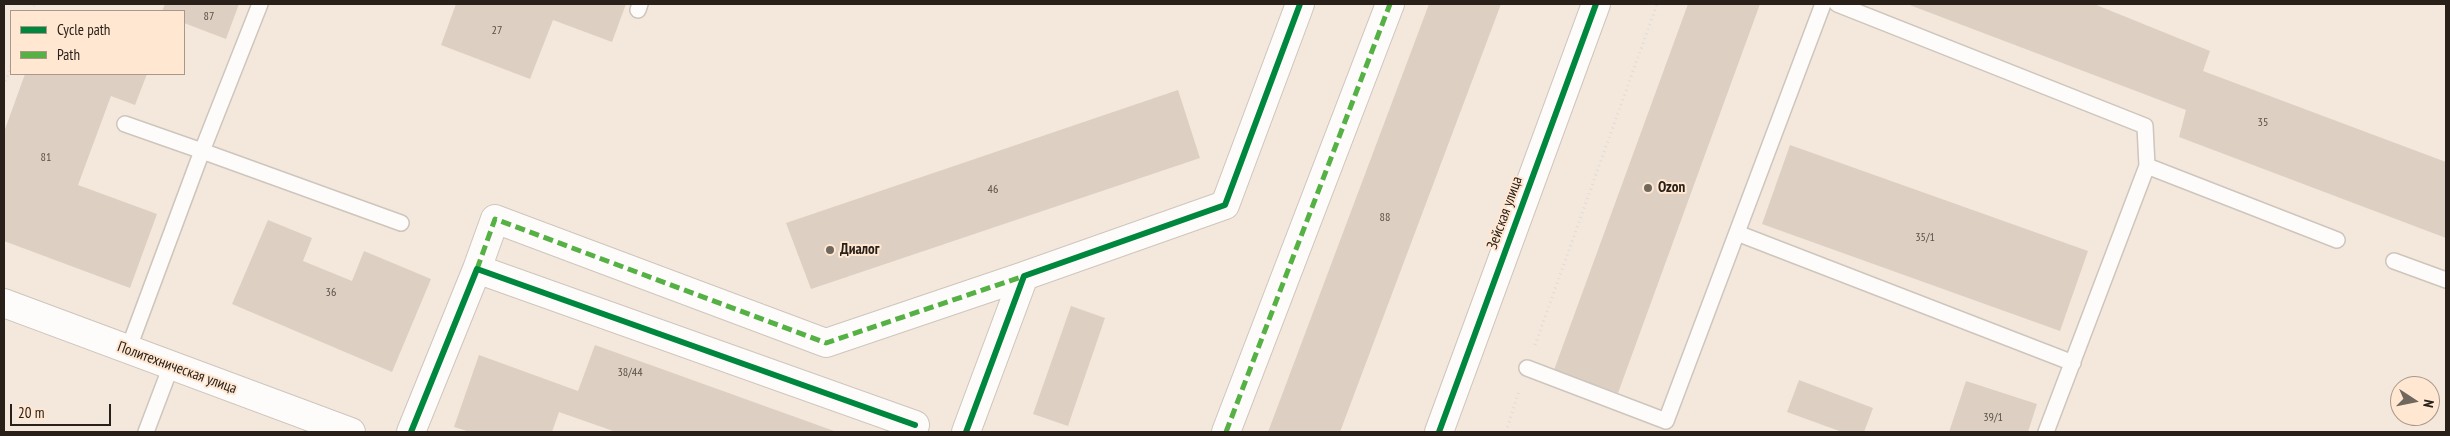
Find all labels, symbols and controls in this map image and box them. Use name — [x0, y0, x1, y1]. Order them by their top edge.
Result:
legend — [10, 10, 185, 75]
house number: 87 — [204, 10, 214, 24]
text: Cycle path — [57, 20, 110, 39]
house number: 27 — [492, 24, 502, 38]
text: Path — [57, 45, 80, 64]
house number: 35 — [2258, 116, 2268, 130]
house number: 81 — [41, 151, 51, 165]
street label: Зейская улица — [1484, 174, 1526, 252]
place label: Ozon — [1658, 179, 1685, 197]
marker: Ozon — [1642, 182, 1654, 194]
house number: 46 — [988, 183, 998, 197]
house number: 88 — [1380, 211, 1390, 225]
house number: 35/1 — [1915, 231, 1935, 245]
place label: Диалог — [840, 241, 879, 259]
marker: Диалог — [824, 244, 836, 256]
house number: 36 — [326, 286, 336, 300]
street label: Политехническая улица — [115, 338, 239, 398]
house number: 38/44 — [617, 366, 643, 380]
north arrow — [2390, 376, 2440, 426]
scale bar — [12, 394, 114, 426]
text: N — [2419, 398, 2438, 409]
text: 20 m — [18, 403, 44, 422]
house number: 39/1 — [1983, 411, 2003, 425]

